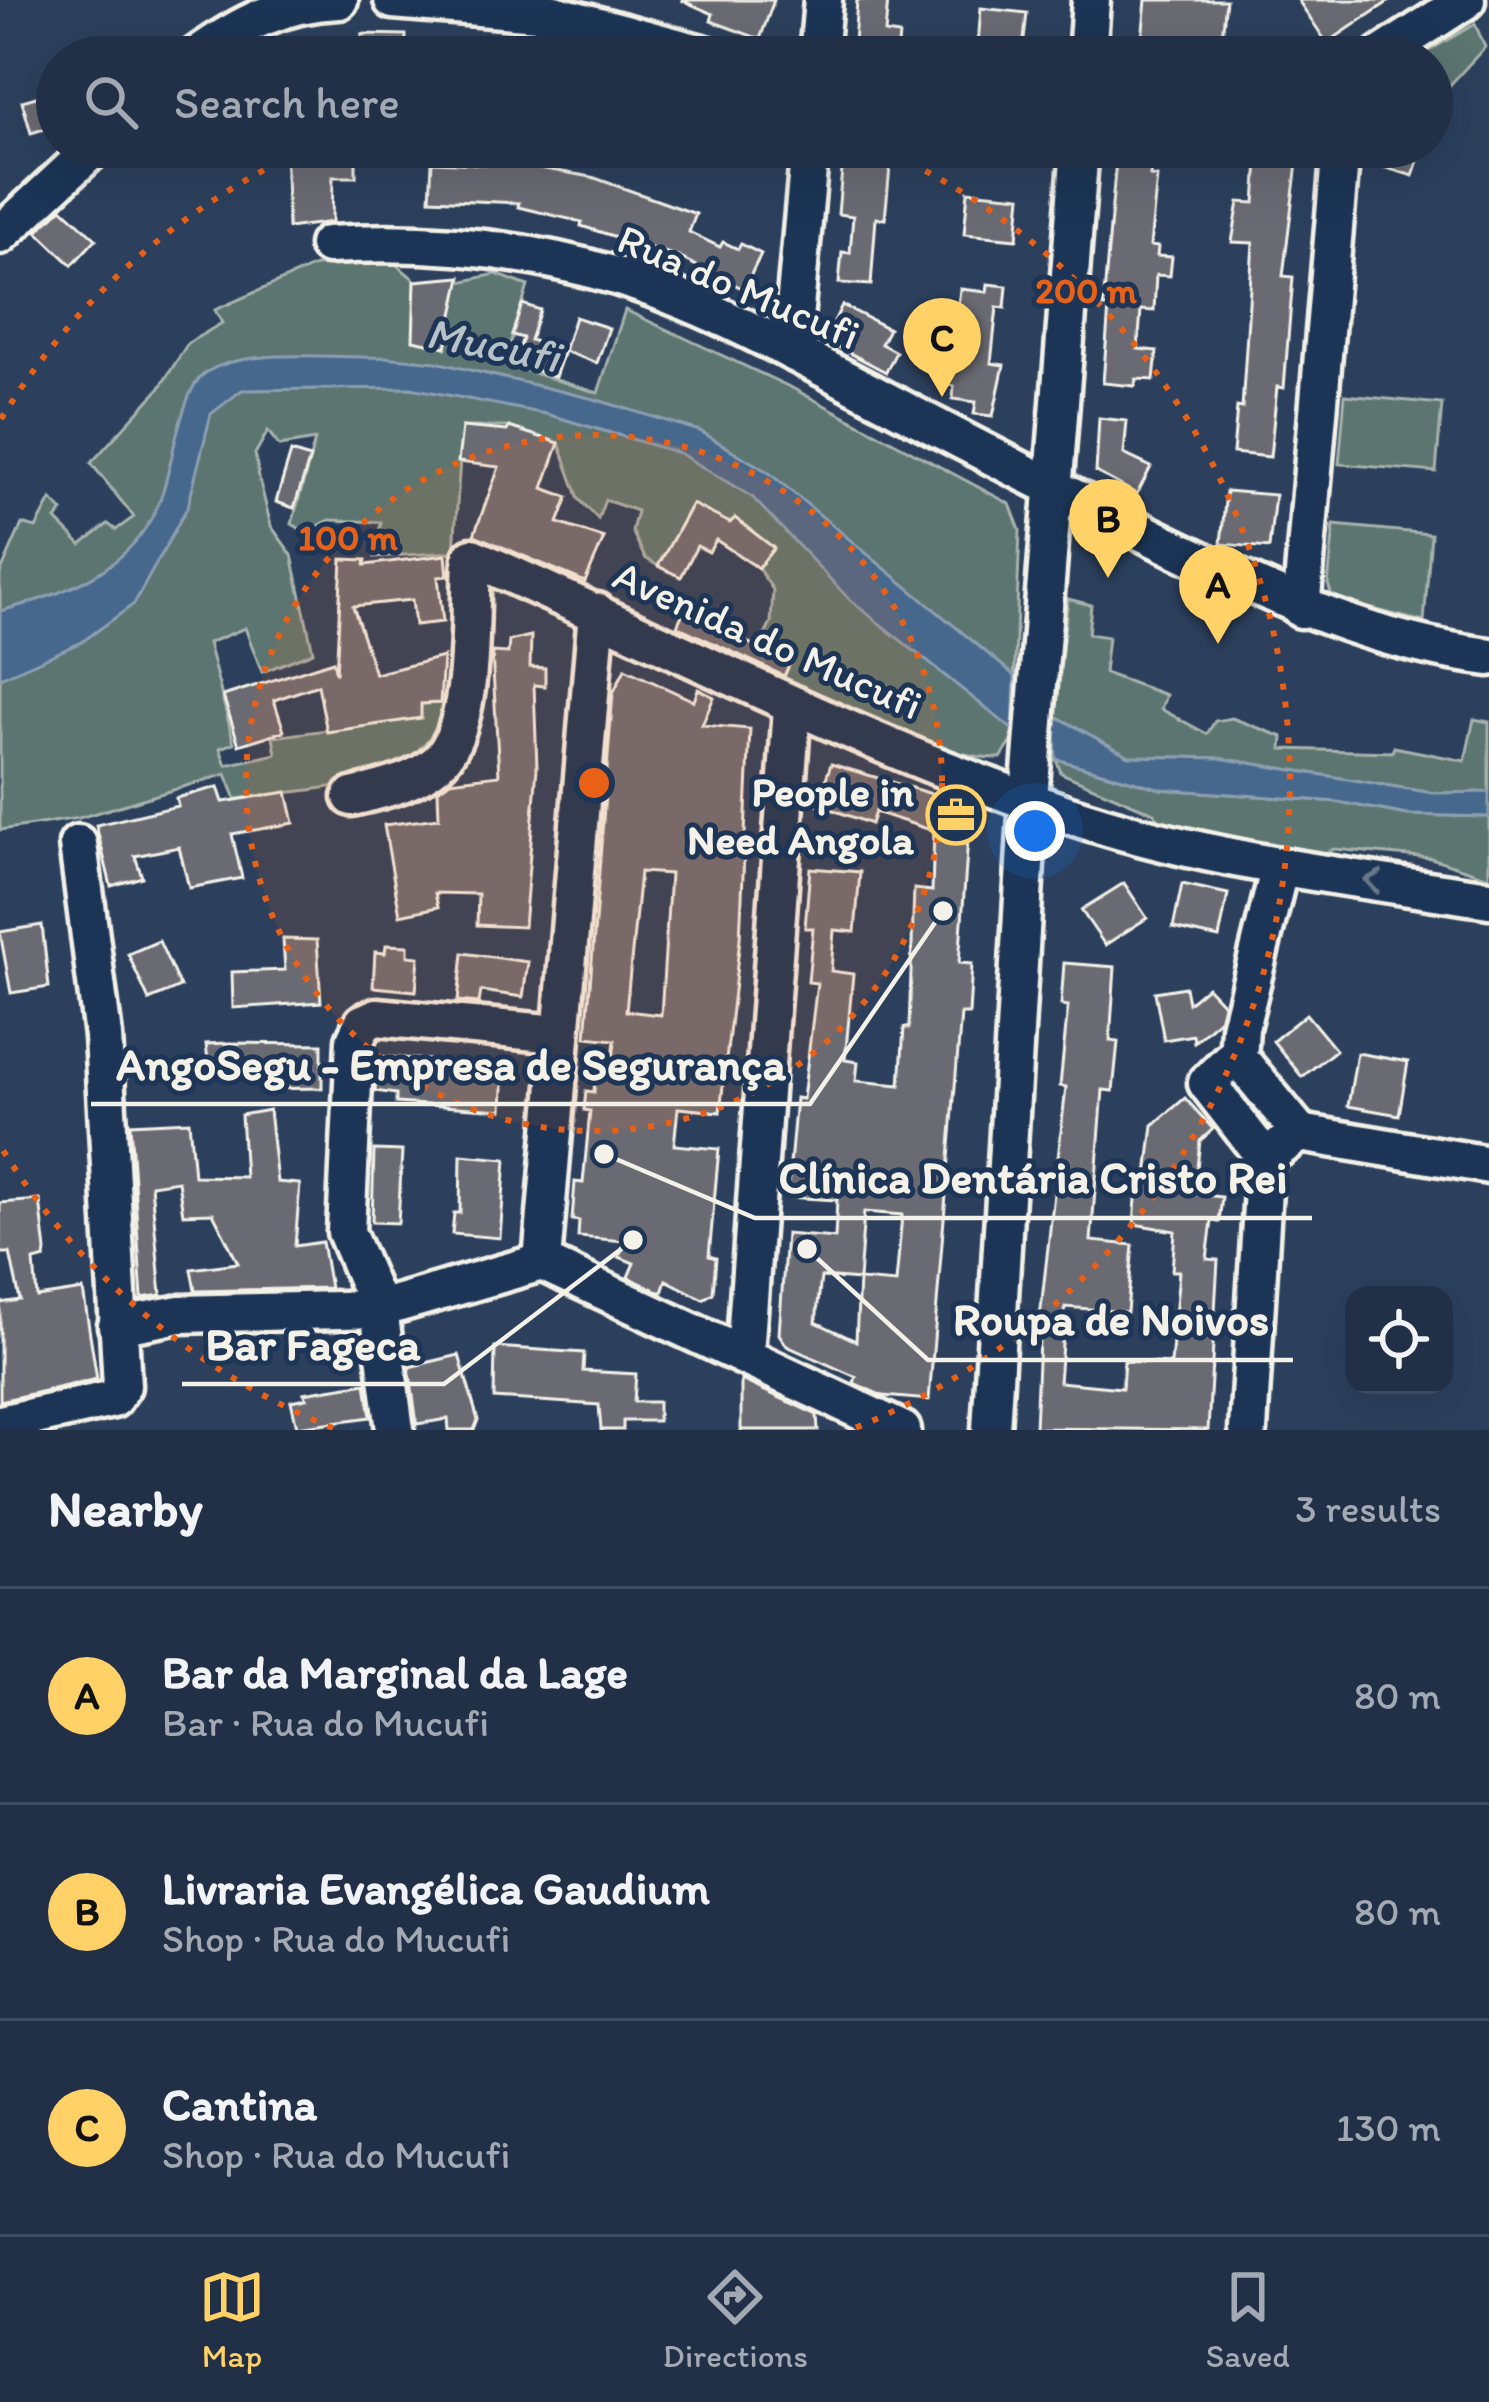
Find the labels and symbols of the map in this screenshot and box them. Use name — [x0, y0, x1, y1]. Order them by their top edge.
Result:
street label: Rua do Mucufi — [610, 213, 867, 360]
text: 200 m — [1035, 269, 1138, 312]
pin: C — [903, 298, 981, 397]
water label: Mucufi — [422, 305, 569, 384]
pin: B — [1069, 479, 1147, 578]
text: 100 m — [298, 516, 398, 559]
pin: A — [1179, 545, 1257, 644]
street label: Avenida do Mucufi — [606, 549, 930, 730]
centre of rings — [573, 762, 615, 804]
place label: People in Need Angola — [687, 766, 914, 865]
office icon: People in Need Angola — [925, 784, 987, 846]
your location — [1005, 801, 1065, 861]
one-way arrow — [1364, 869, 1383, 895]
callout: AngoSegu - Empresa de Segurança — [91, 1023, 810, 1104]
text: AngoSegu - Empresa de Segurança — [116, 1037, 786, 1091]
callout: Clínica Dentária Cristo Rei — [755, 1137, 1312, 1218]
text: Clínica Dentária Cristo Rei — [779, 1150, 1287, 1204]
callout: Roupa de Noivos — [928, 1279, 1293, 1360]
text: Roupa de Noivos — [953, 1292, 1269, 1346]
callout: Bar Fageca — [182, 1303, 444, 1384]
text: Bar Fageca — [205, 1317, 421, 1371]

